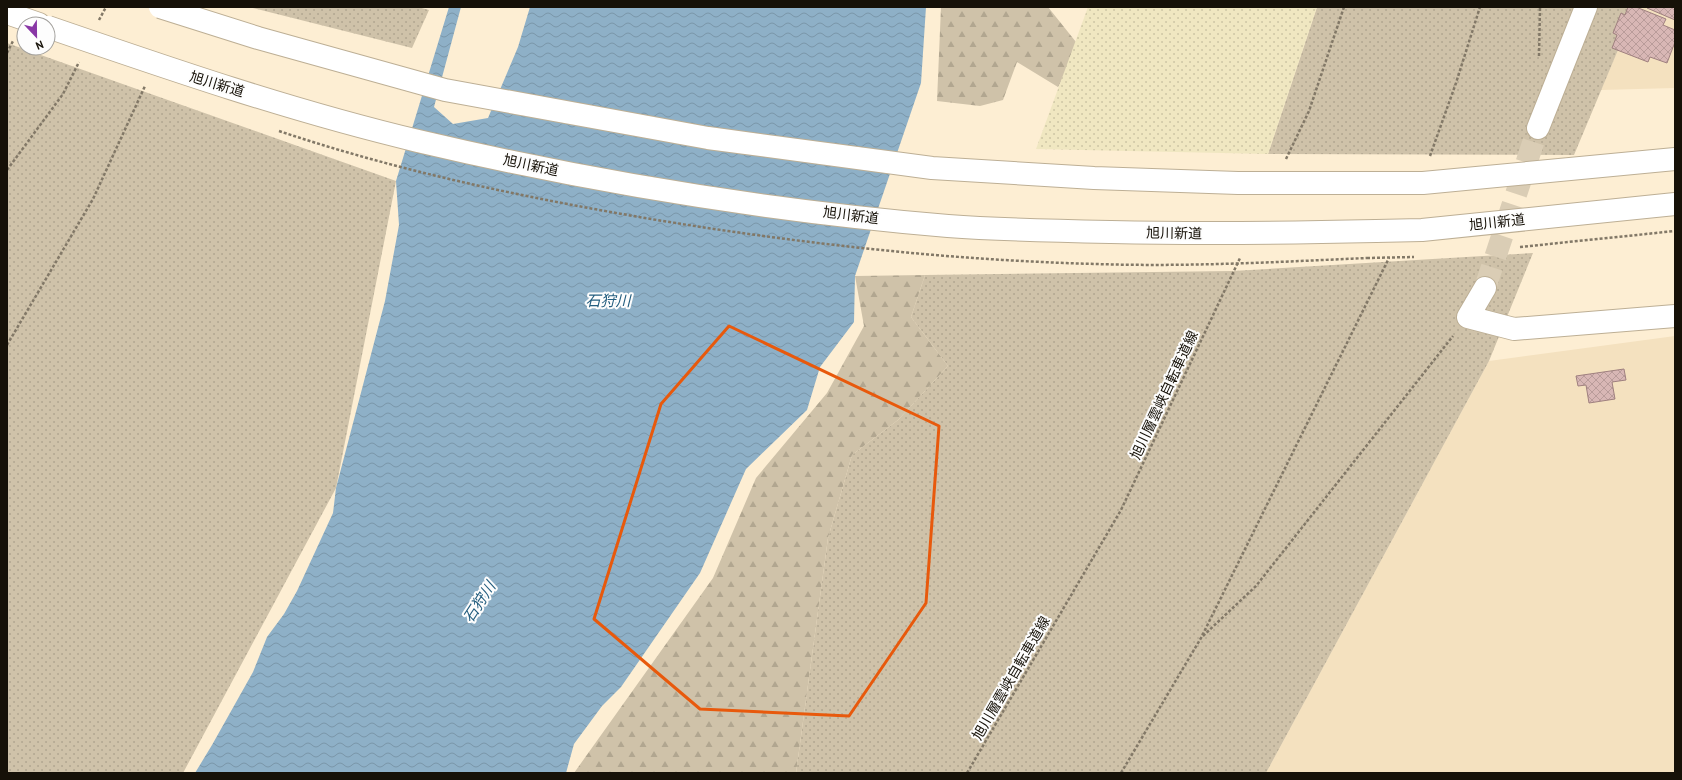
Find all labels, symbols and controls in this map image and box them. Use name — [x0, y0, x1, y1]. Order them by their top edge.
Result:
north arrow — [16, 16, 56, 56]
text: N — [34, 37, 46, 53]
street label: 旭川新道 — [188, 67, 246, 101]
street label: 旭川新道 — [502, 150, 560, 180]
street label: 旭川新道 — [822, 203, 880, 227]
street label: 旭川新道 — [1468, 210, 1526, 234]
street label: 旭川新道 — [1146, 224, 1202, 242]
water label: 石狩川 — [585, 291, 632, 310]
street label: 旭川層雲峡自転車道線 — [1126, 328, 1202, 462]
water label: 石狩川 — [459, 576, 500, 626]
street label: 旭川層雲峡自転車道線 — [968, 613, 1054, 743]

